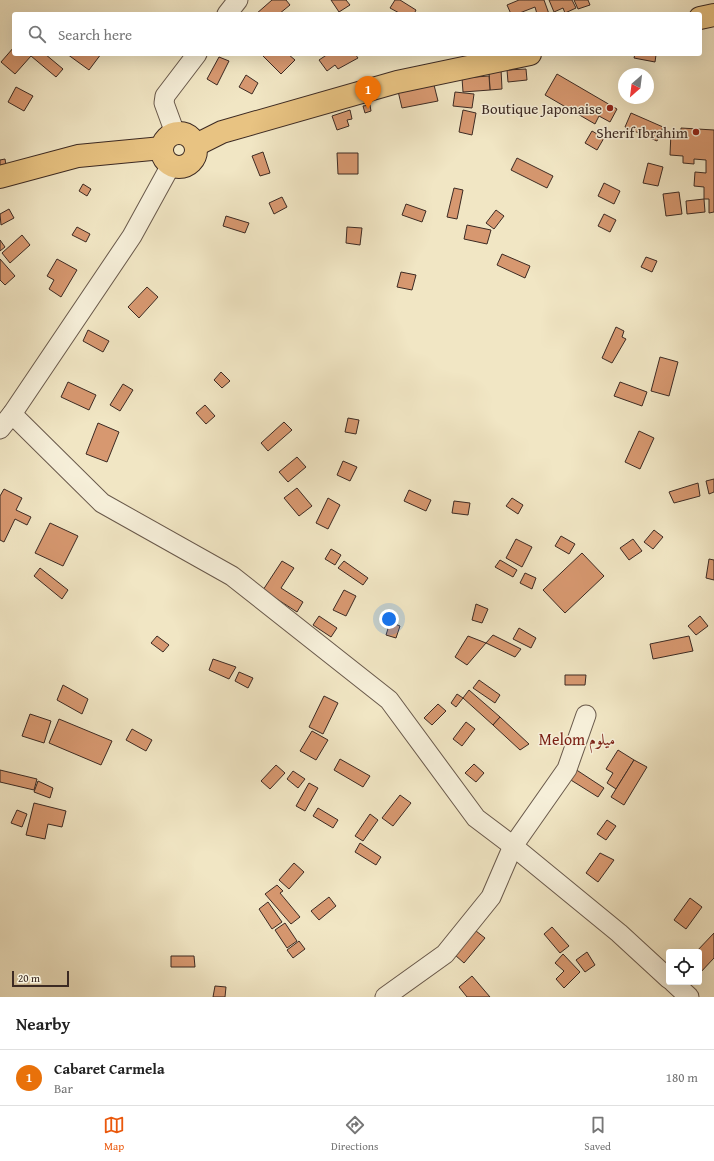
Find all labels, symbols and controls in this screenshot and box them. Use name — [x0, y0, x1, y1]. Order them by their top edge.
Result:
search box — [12, 12, 702, 56]
icon: search — [26, 23, 48, 45]
text: Search here — [58, 24, 132, 45]
north arrow — [618, 68, 654, 104]
pin: 1 — [355, 76, 381, 109]
place label: Boutique Japonaise — [482, 98, 602, 119]
marker: Boutique Japonaise — [605, 103, 615, 113]
place label: Sherif Ibrahim — [596, 122, 689, 143]
marker: Sherif Ibrahim — [691, 127, 701, 137]
your location — [379, 609, 399, 629]
district label: Melom ميلوم — [539, 727, 615, 754]
map controls — [666, 949, 702, 985]
button: locate — [666, 949, 702, 985]
scale bar — [12, 969, 69, 988]
text: 20 m — [18, 970, 40, 986]
text: Nearby — [16, 1011, 70, 1036]
text: Cabaret Carmela — [54, 1058, 165, 1079]
text: 1 — [26, 1068, 32, 1087]
text: 180 m — [666, 1068, 698, 1087]
text: Bar — [54, 1079, 73, 1098]
tab: Map — [103, 1114, 125, 1154]
tab: Directions — [331, 1114, 378, 1154]
tab: Saved — [584, 1114, 611, 1154]

